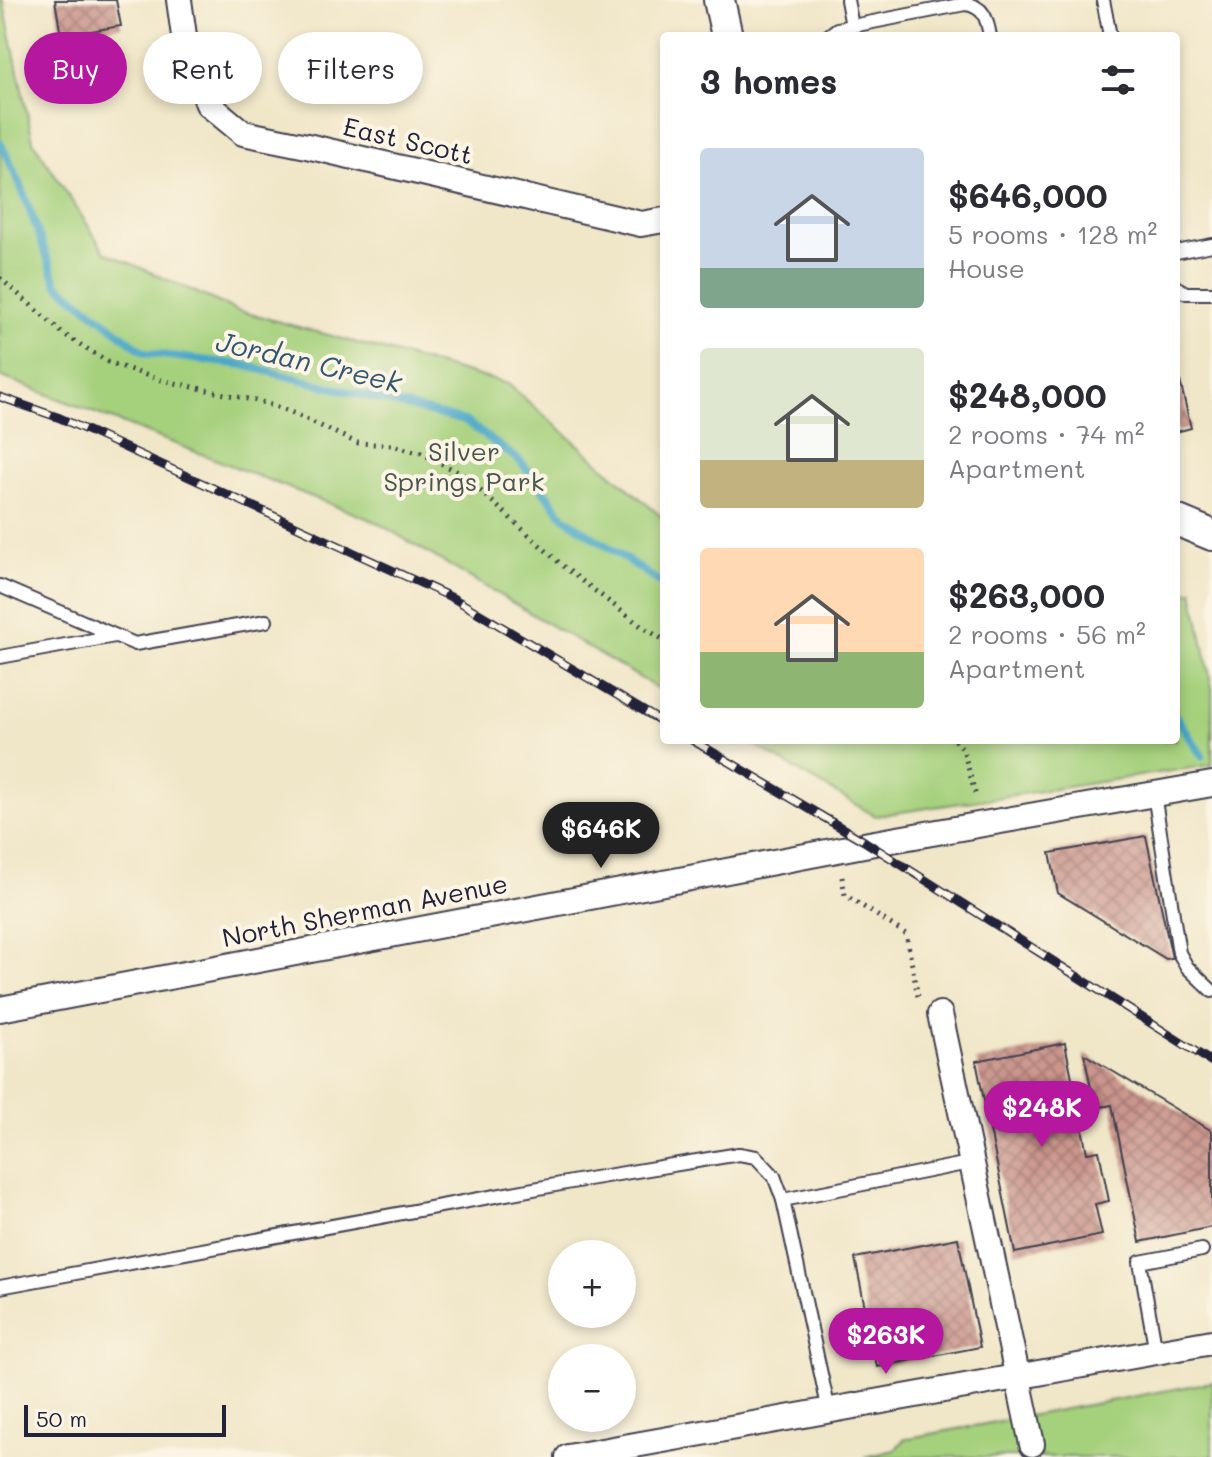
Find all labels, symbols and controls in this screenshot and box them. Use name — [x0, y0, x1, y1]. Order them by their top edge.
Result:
chip: Buy — [24, 32, 127, 104]
chip: Rent — [143, 32, 262, 104]
chip: Filters — [278, 32, 423, 104]
text: 3 homes — [700, 58, 837, 103]
icon: filters — [1096, 58, 1140, 102]
street label: East Scott — [340, 109, 476, 171]
text: $646,000 — [948, 172, 1108, 217]
icon: home — [764, 180, 860, 276]
text: 5 rooms · 128 m² — [948, 217, 1157, 251]
text: House — [948, 251, 1025, 285]
water label: Jordan Creek — [213, 322, 407, 400]
text: $248,000 — [948, 372, 1107, 417]
icon: home — [764, 380, 860, 476]
text: 2 rooms · 74 m² — [948, 417, 1145, 451]
park label: Silver Springs Park — [383, 434, 545, 498]
text: Apartment — [948, 451, 1085, 485]
text: $263,000 — [948, 572, 1105, 617]
icon: home — [764, 580, 860, 676]
text: 2 rooms · 56 m² — [948, 617, 1146, 651]
text: Apartment — [948, 651, 1085, 685]
pin: $646K — [545, 802, 657, 870]
text: $646K — [560, 811, 642, 845]
street label: North Sherman Avenue — [219, 866, 510, 954]
pin: $248K — [986, 1081, 1098, 1149]
text: $248K — [1002, 1090, 1082, 1124]
map controls — [548, 1240, 636, 1432]
button: + — [548, 1240, 636, 1328]
pin: $263K — [830, 1308, 942, 1376]
text: $263K — [846, 1317, 926, 1351]
button: − — [548, 1344, 636, 1432]
scale bar — [24, 1401, 226, 1437]
text: 50 m — [36, 1404, 87, 1433]

